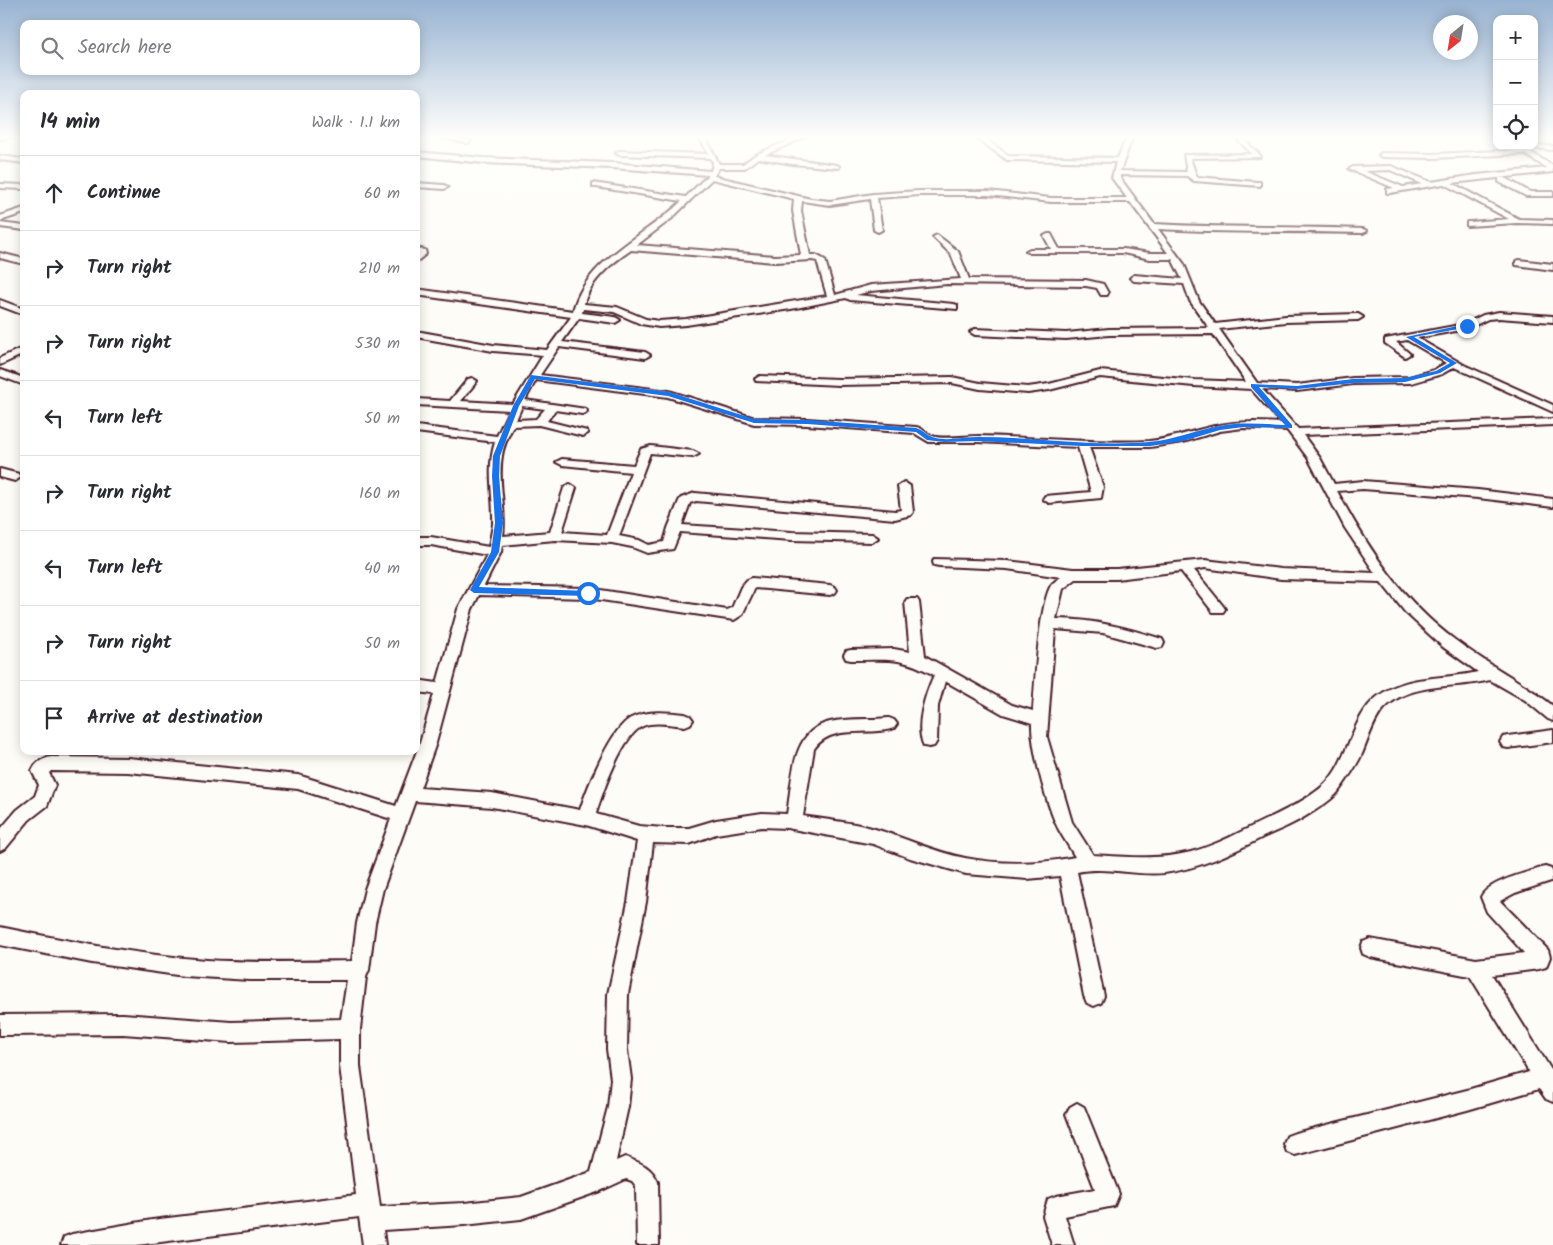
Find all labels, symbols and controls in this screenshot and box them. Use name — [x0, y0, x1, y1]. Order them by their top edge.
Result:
north arrow — [1433, 15, 1478, 60]
map controls — [1493, 15, 1538, 150]
button: + — [1493, 15, 1538, 60]
search box — [20, 20, 420, 75]
text: Search here — [78, 33, 172, 63]
icon: search — [38, 34, 66, 62]
button: − — [1493, 60, 1538, 105]
button: locate — [1493, 105, 1538, 150]
text: 14 min — [40, 106, 100, 139]
text: Walk · 1.1 km — [311, 110, 400, 135]
text: Continue — [87, 178, 160, 208]
icon: ahead — [40, 179, 68, 207]
text: 60 m — [364, 181, 400, 206]
text: Turn right — [87, 253, 172, 283]
icon: right — [40, 254, 68, 282]
text: 210 m — [359, 256, 400, 281]
route end — [1456, 315, 1479, 338]
text: Turn right — [87, 328, 172, 358]
icon: right — [40, 329, 68, 357]
text: 530 m — [355, 331, 400, 356]
text: Turn left — [87, 403, 162, 433]
icon: left — [40, 404, 68, 432]
text: 50 m — [364, 406, 400, 431]
text: Turn right — [87, 478, 172, 508]
icon: right — [40, 479, 68, 507]
text: 160 m — [359, 481, 400, 506]
text: Turn left — [87, 553, 162, 583]
icon: left — [40, 554, 68, 582]
text: 40 m — [364, 556, 400, 581]
route start — [577, 582, 600, 605]
text: Turn right — [87, 628, 172, 658]
icon: right — [40, 629, 68, 657]
text: 50 m — [364, 631, 400, 656]
text: Arrive at destination — [87, 703, 263, 733]
icon: arrive — [40, 704, 68, 732]

